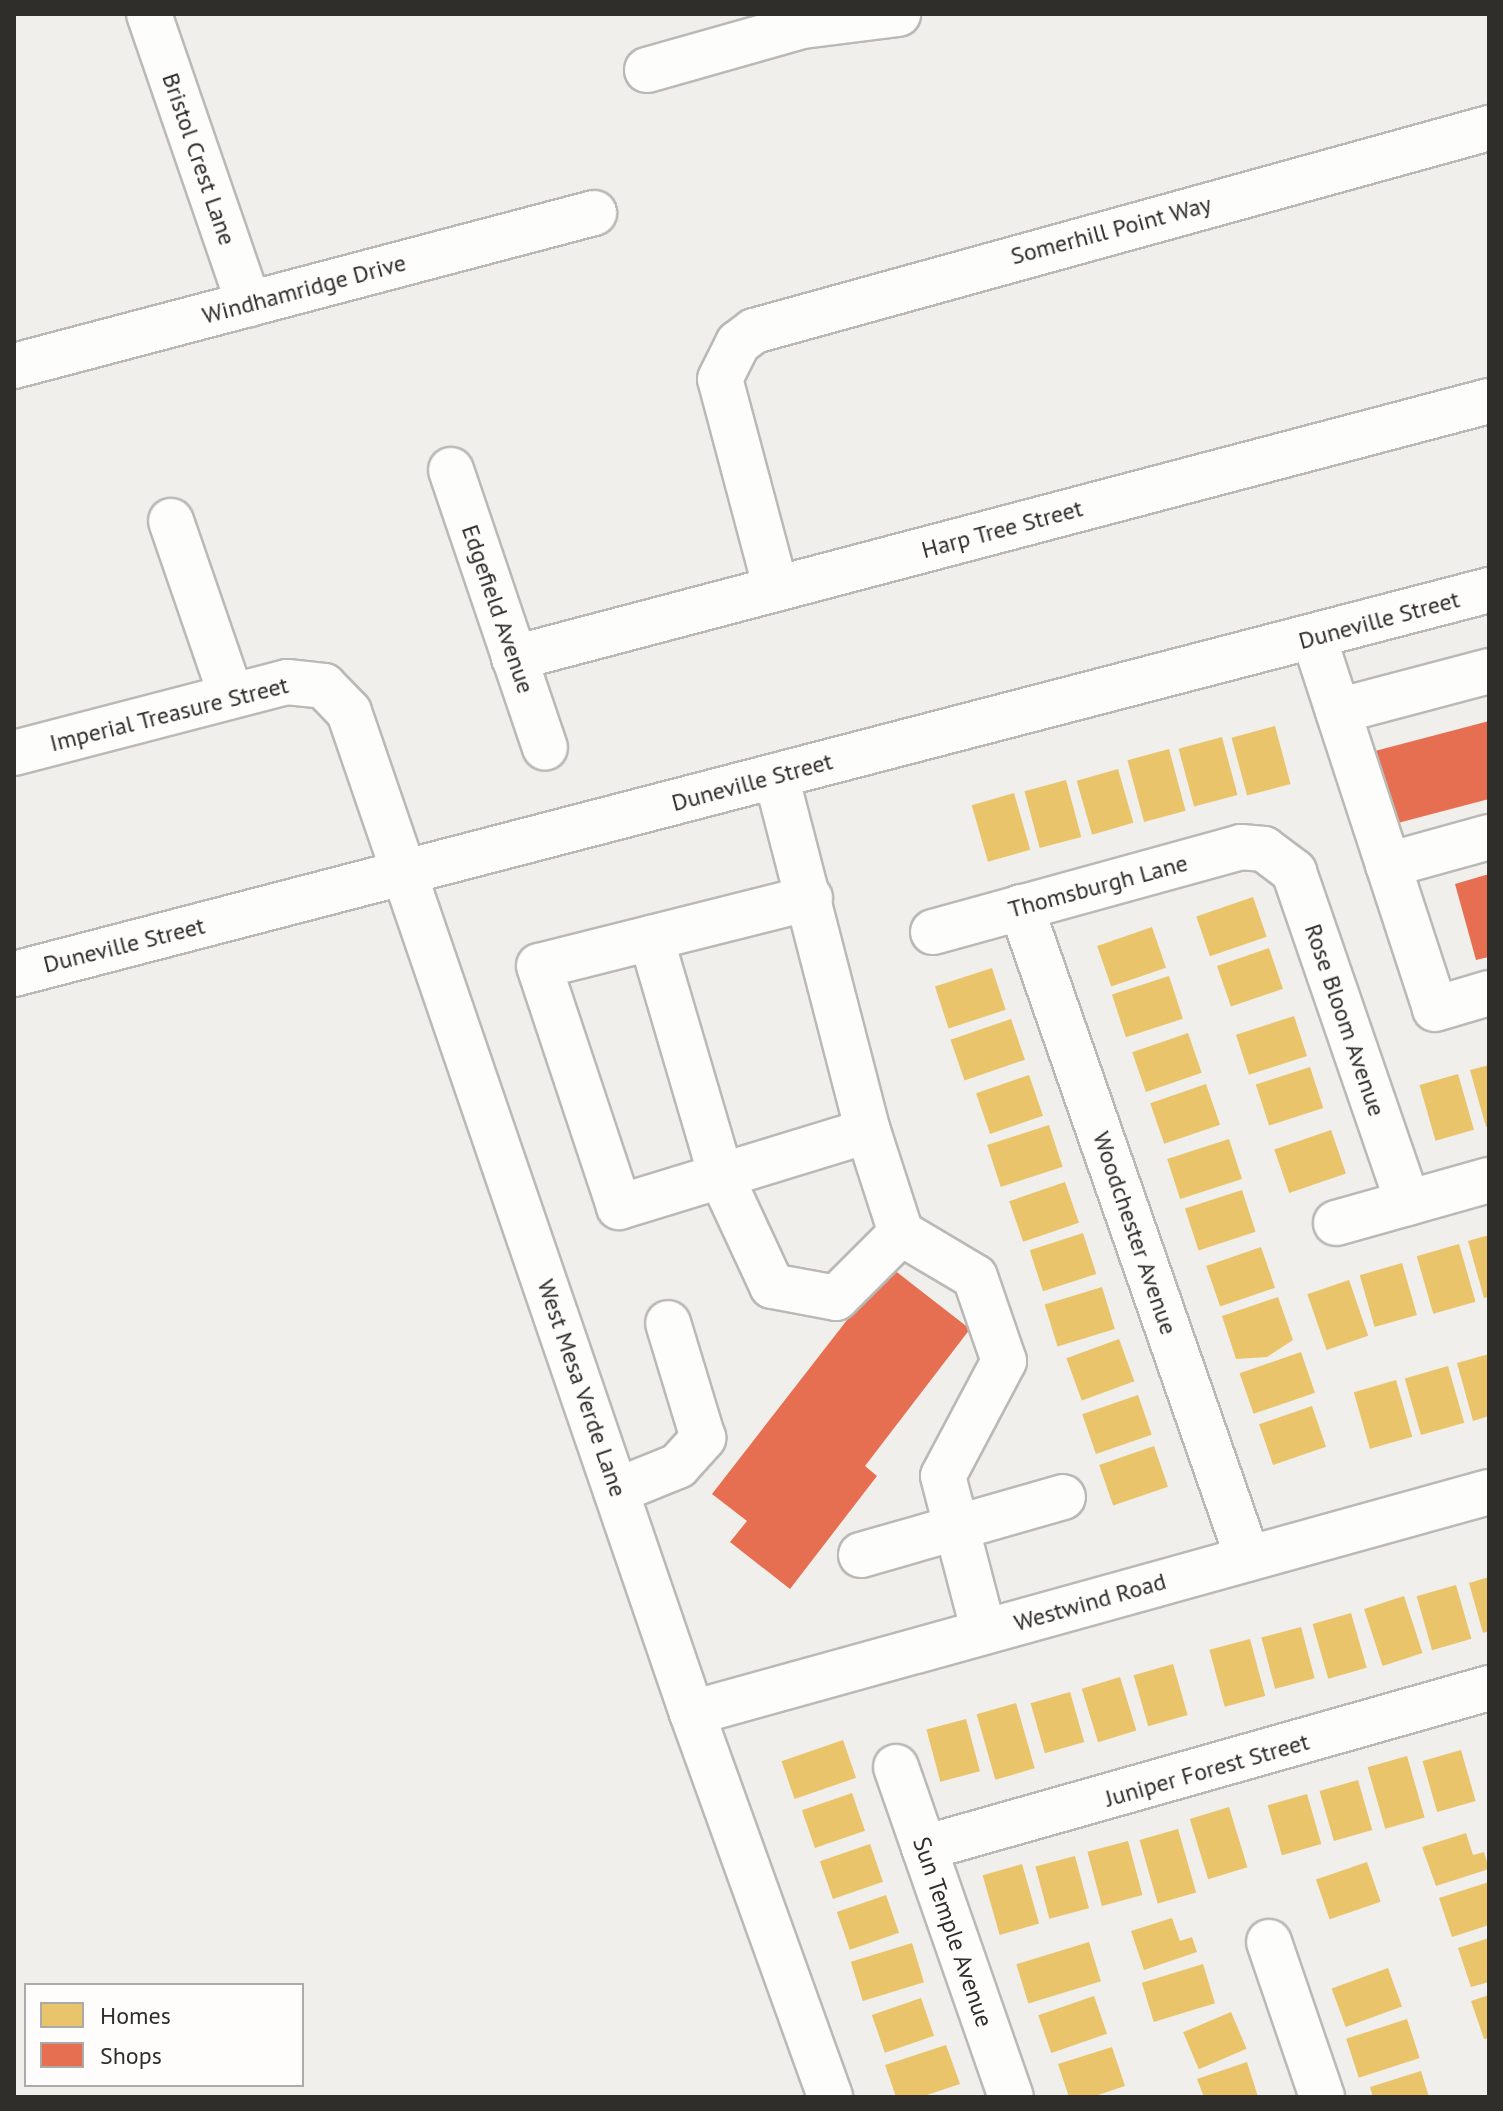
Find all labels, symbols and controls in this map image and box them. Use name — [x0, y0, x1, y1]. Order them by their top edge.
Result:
street label: Bristol Crest Lane — [156, 69, 242, 249]
street label: Somerhill Point Way — [1007, 189, 1215, 271]
street label: Windhamridge Drive — [199, 248, 409, 330]
street label: Harp Tree Street — [918, 494, 1086, 564]
street label: Edgefield Avenue — [456, 520, 540, 698]
street label: Duneville Street — [1295, 585, 1463, 655]
street label: Imperial Treasure Street — [46, 670, 292, 758]
street label: Duneville Street — [668, 747, 836, 817]
street label: Thomsburgh Lane — [1005, 848, 1191, 924]
street label: Duneville Street — [40, 911, 208, 979]
street label: Rose Bloom Avenue — [1298, 920, 1392, 1120]
street label: Woodchester Avenue — [1087, 1127, 1183, 1339]
street label: West Mesa Verde Lane — [531, 1275, 633, 1501]
street label: Westwind Road — [1011, 1567, 1169, 1637]
street label: Juniper Forest Street — [1102, 1727, 1312, 1813]
street label: Sun Temple Avenue — [907, 1832, 999, 2032]
legend — [24, 1983, 304, 2087]
text: Homes — [100, 2000, 171, 2031]
text: Shops — [100, 2040, 162, 2071]

